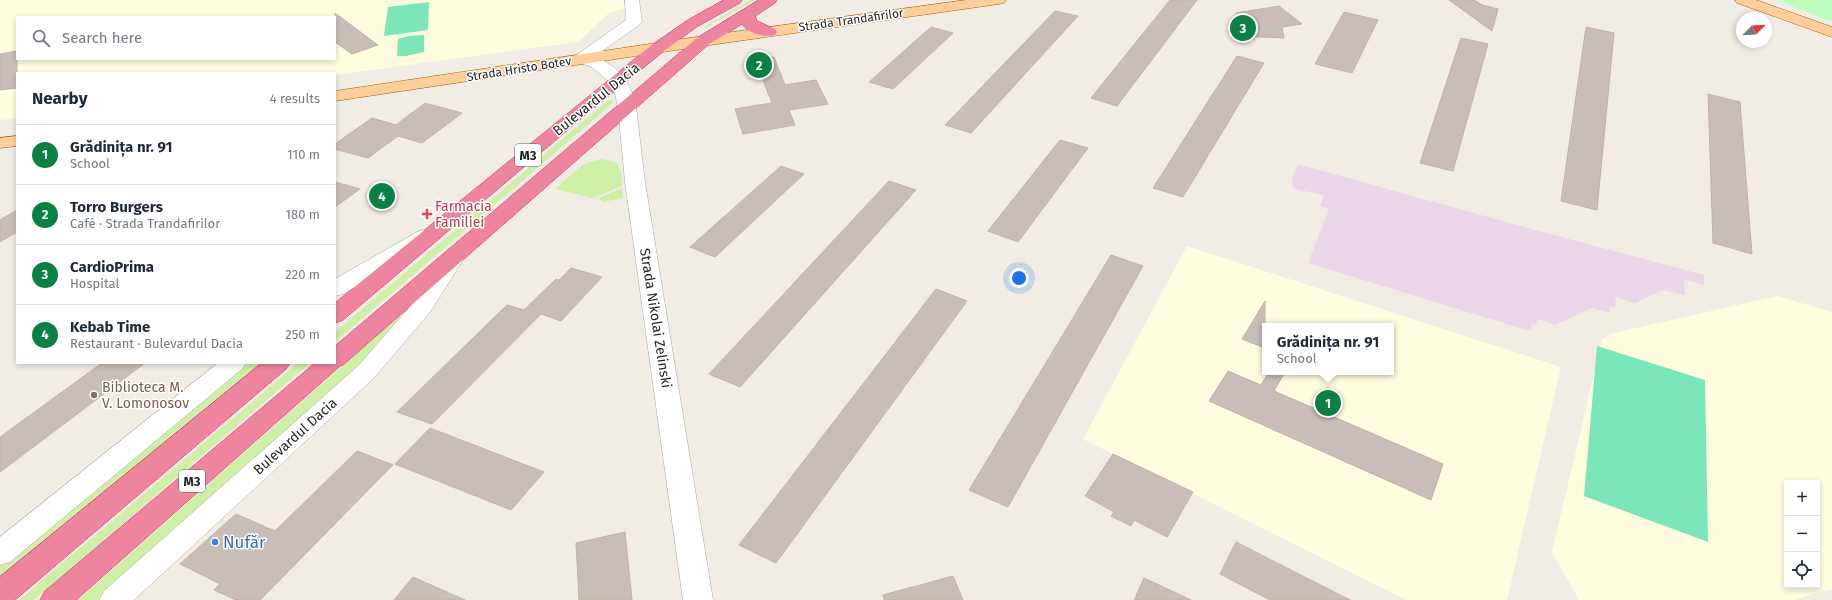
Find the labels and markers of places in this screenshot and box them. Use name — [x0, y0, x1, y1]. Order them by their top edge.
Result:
pin: 3 — [1230, 13, 1256, 43]
pin: 2 — [746, 50, 772, 80]
pin: 4 — [369, 181, 395, 211]
place label: Farmacia Familiei — [435, 198, 492, 231]
marker: Farmacia Familiei — [422, 209, 432, 219]
place label: Biblioteca M. V. Lomonosov — [102, 379, 189, 412]
pin: 1 — [1315, 388, 1341, 418]
marker: Biblioteca M. V. Lomonosov — [89, 390, 99, 400]
place label: Nufăr — [223, 532, 266, 553]
marker: Nufăr — [210, 537, 220, 547]

